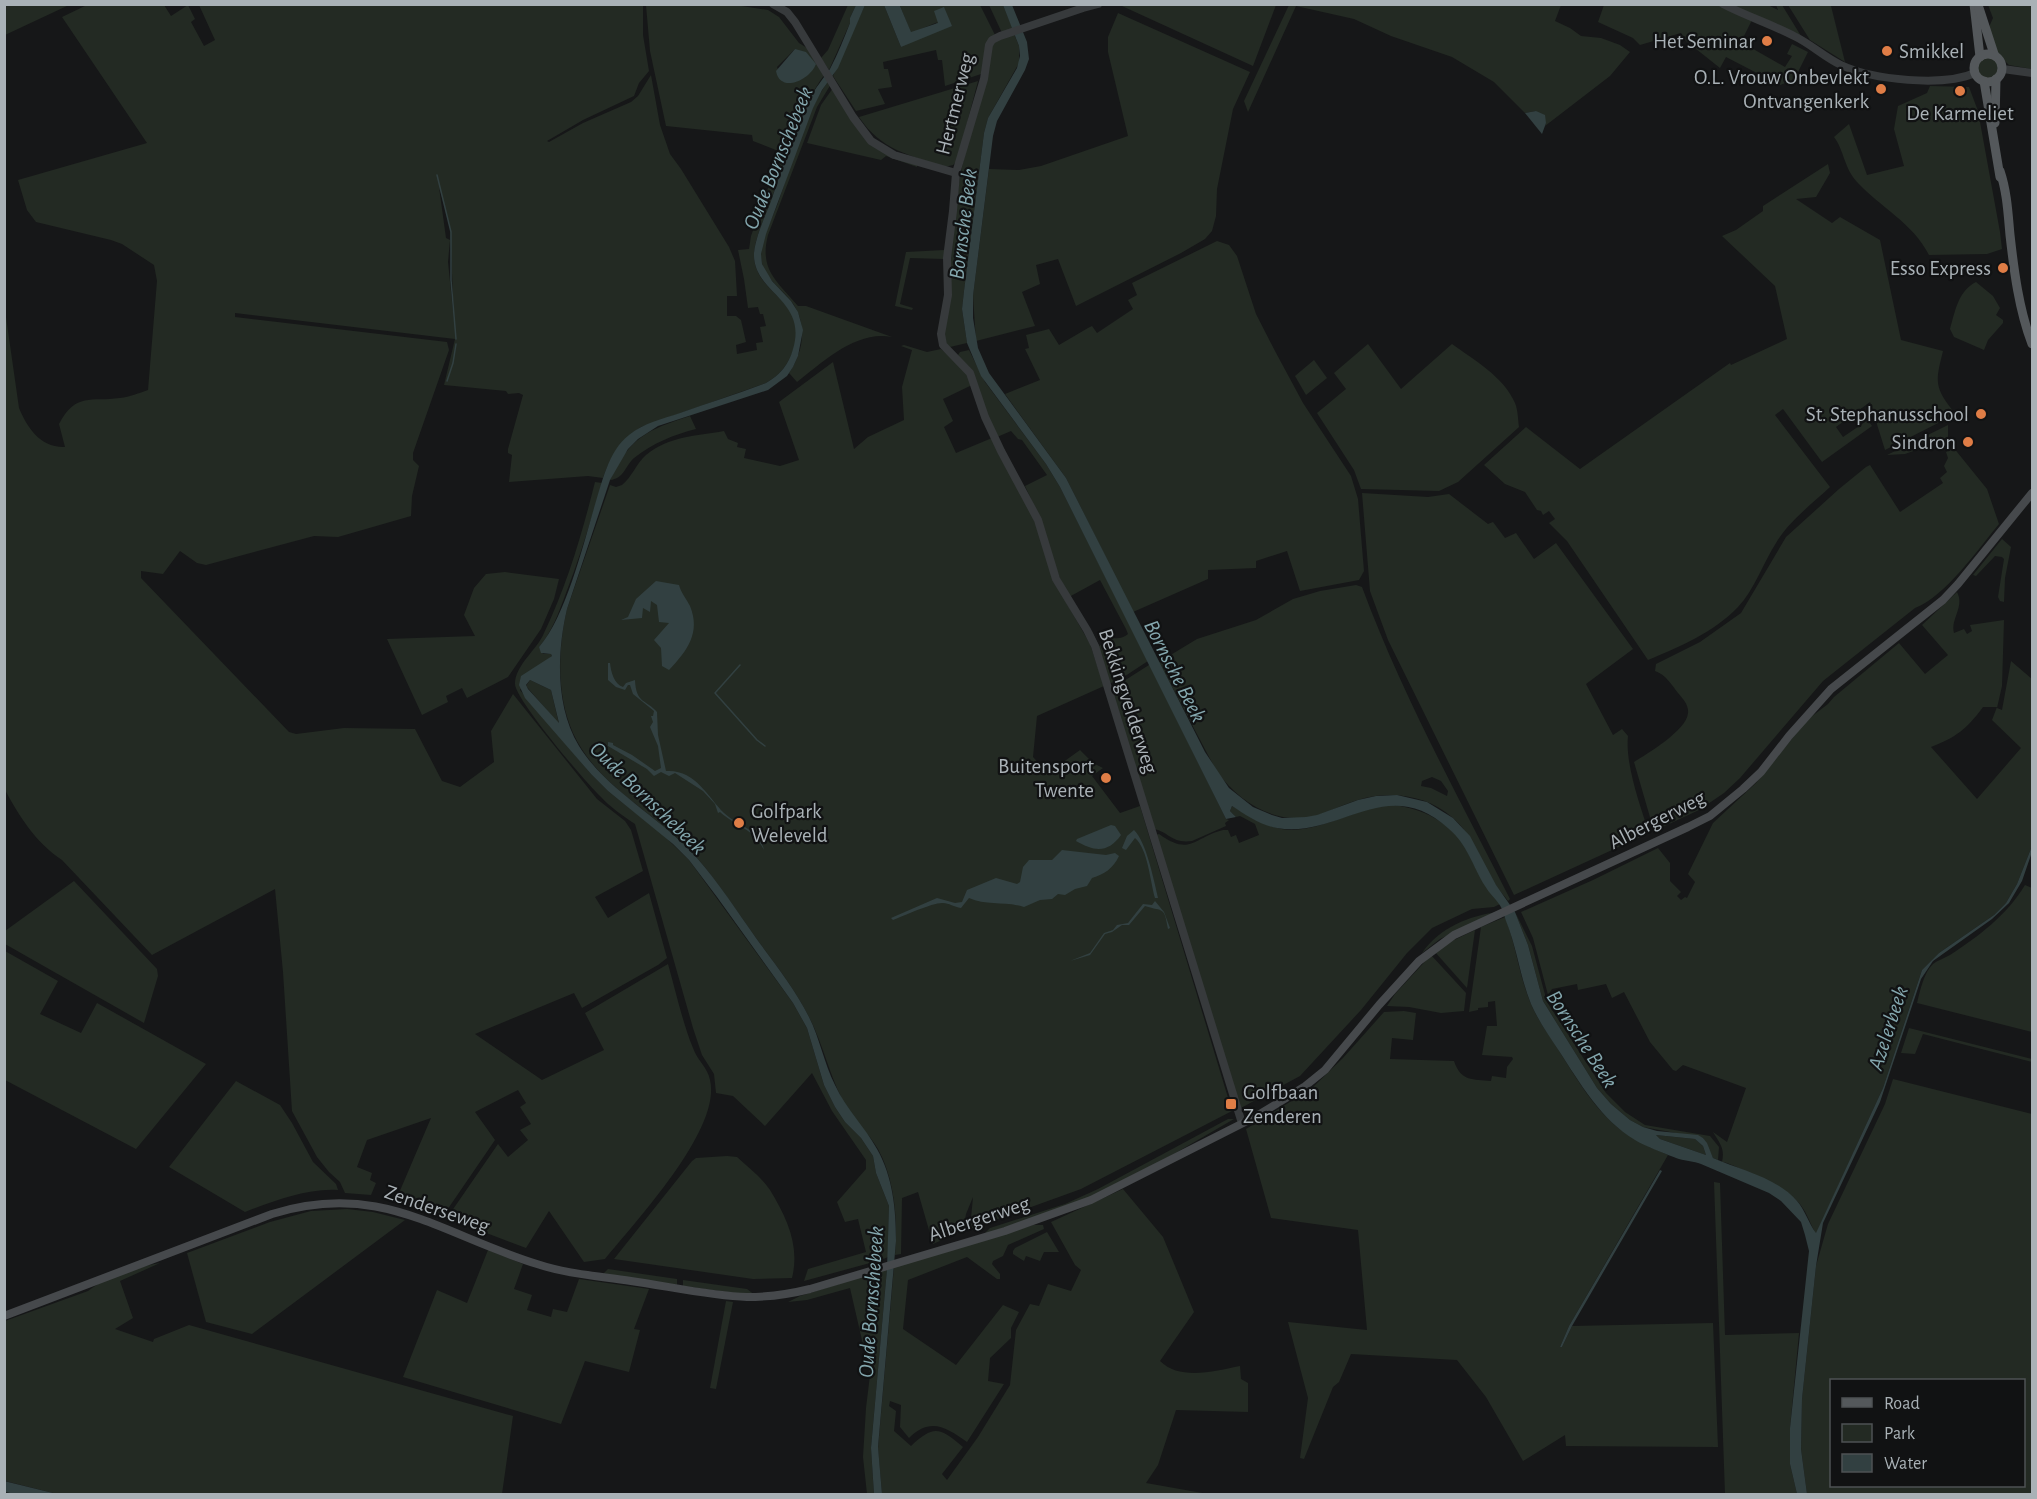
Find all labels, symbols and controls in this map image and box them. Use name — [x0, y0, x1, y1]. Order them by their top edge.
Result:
place label: Het Seminar — [1653, 31, 1755, 52]
marker: Het Seminar — [1760, 34, 1774, 48]
place label: Smikkel — [1899, 41, 1964, 62]
marker: Smikkel — [1880, 44, 1894, 58]
street label: Hertmerweg — [932, 50, 978, 157]
place label: O.L. Vrouw Onbevlekt Ontvangenkerk — [1694, 67, 1869, 112]
marker: O.L. Vrouw Onbevlekt Ontvangenkerk — [1874, 82, 1888, 96]
water label: Oude Bornschebeek — [739, 83, 817, 233]
marker: De Karmeliet — [1953, 84, 1967, 98]
place label: De Karmeliet — [1906, 103, 2014, 124]
water label: Bornsche Beek — [945, 167, 981, 281]
place label: Esso Express — [1890, 258, 1991, 279]
marker: Esso Express — [1996, 261, 2010, 275]
place label: St. Stephanusschool — [1806, 404, 1969, 425]
marker: St. Stephanusschool — [1974, 407, 1988, 421]
place label: Sindron — [1892, 432, 1956, 453]
marker: Sindron — [1961, 435, 1975, 449]
water label: Bornsche Beek — [1140, 616, 1210, 726]
street label: Bekkingvelderweg — [1095, 626, 1162, 777]
water label: Oude Bornschebeek — [586, 737, 710, 859]
place label: Buitensport Twente — [998, 756, 1094, 801]
marker: Buitensport Twente — [1099, 771, 1113, 785]
street label: Albergerweg — [1605, 786, 1709, 853]
place label: Golfpark Weleveld — [751, 801, 828, 846]
marker: Golfpark Weleveld — [732, 816, 746, 830]
water label: Azelerbeek — [1864, 983, 1912, 1074]
water label: Bornsche Beek — [1542, 986, 1622, 1092]
place label: Golfbaan Zenderen — [1243, 1082, 1322, 1127]
marker: Golfbaan Zenderen — [1224, 1097, 1238, 1111]
street label: Zenderseweg — [382, 1181, 493, 1237]
street label: Albergerweg — [926, 1193, 1033, 1245]
water label: Oude Bornschebeek — [855, 1225, 887, 1379]
legend — [1830, 1379, 2025, 1487]
text: Road — [1884, 1395, 1920, 1413]
text: Park — [1884, 1425, 1916, 1443]
text: Water — [1884, 1455, 1927, 1473]

